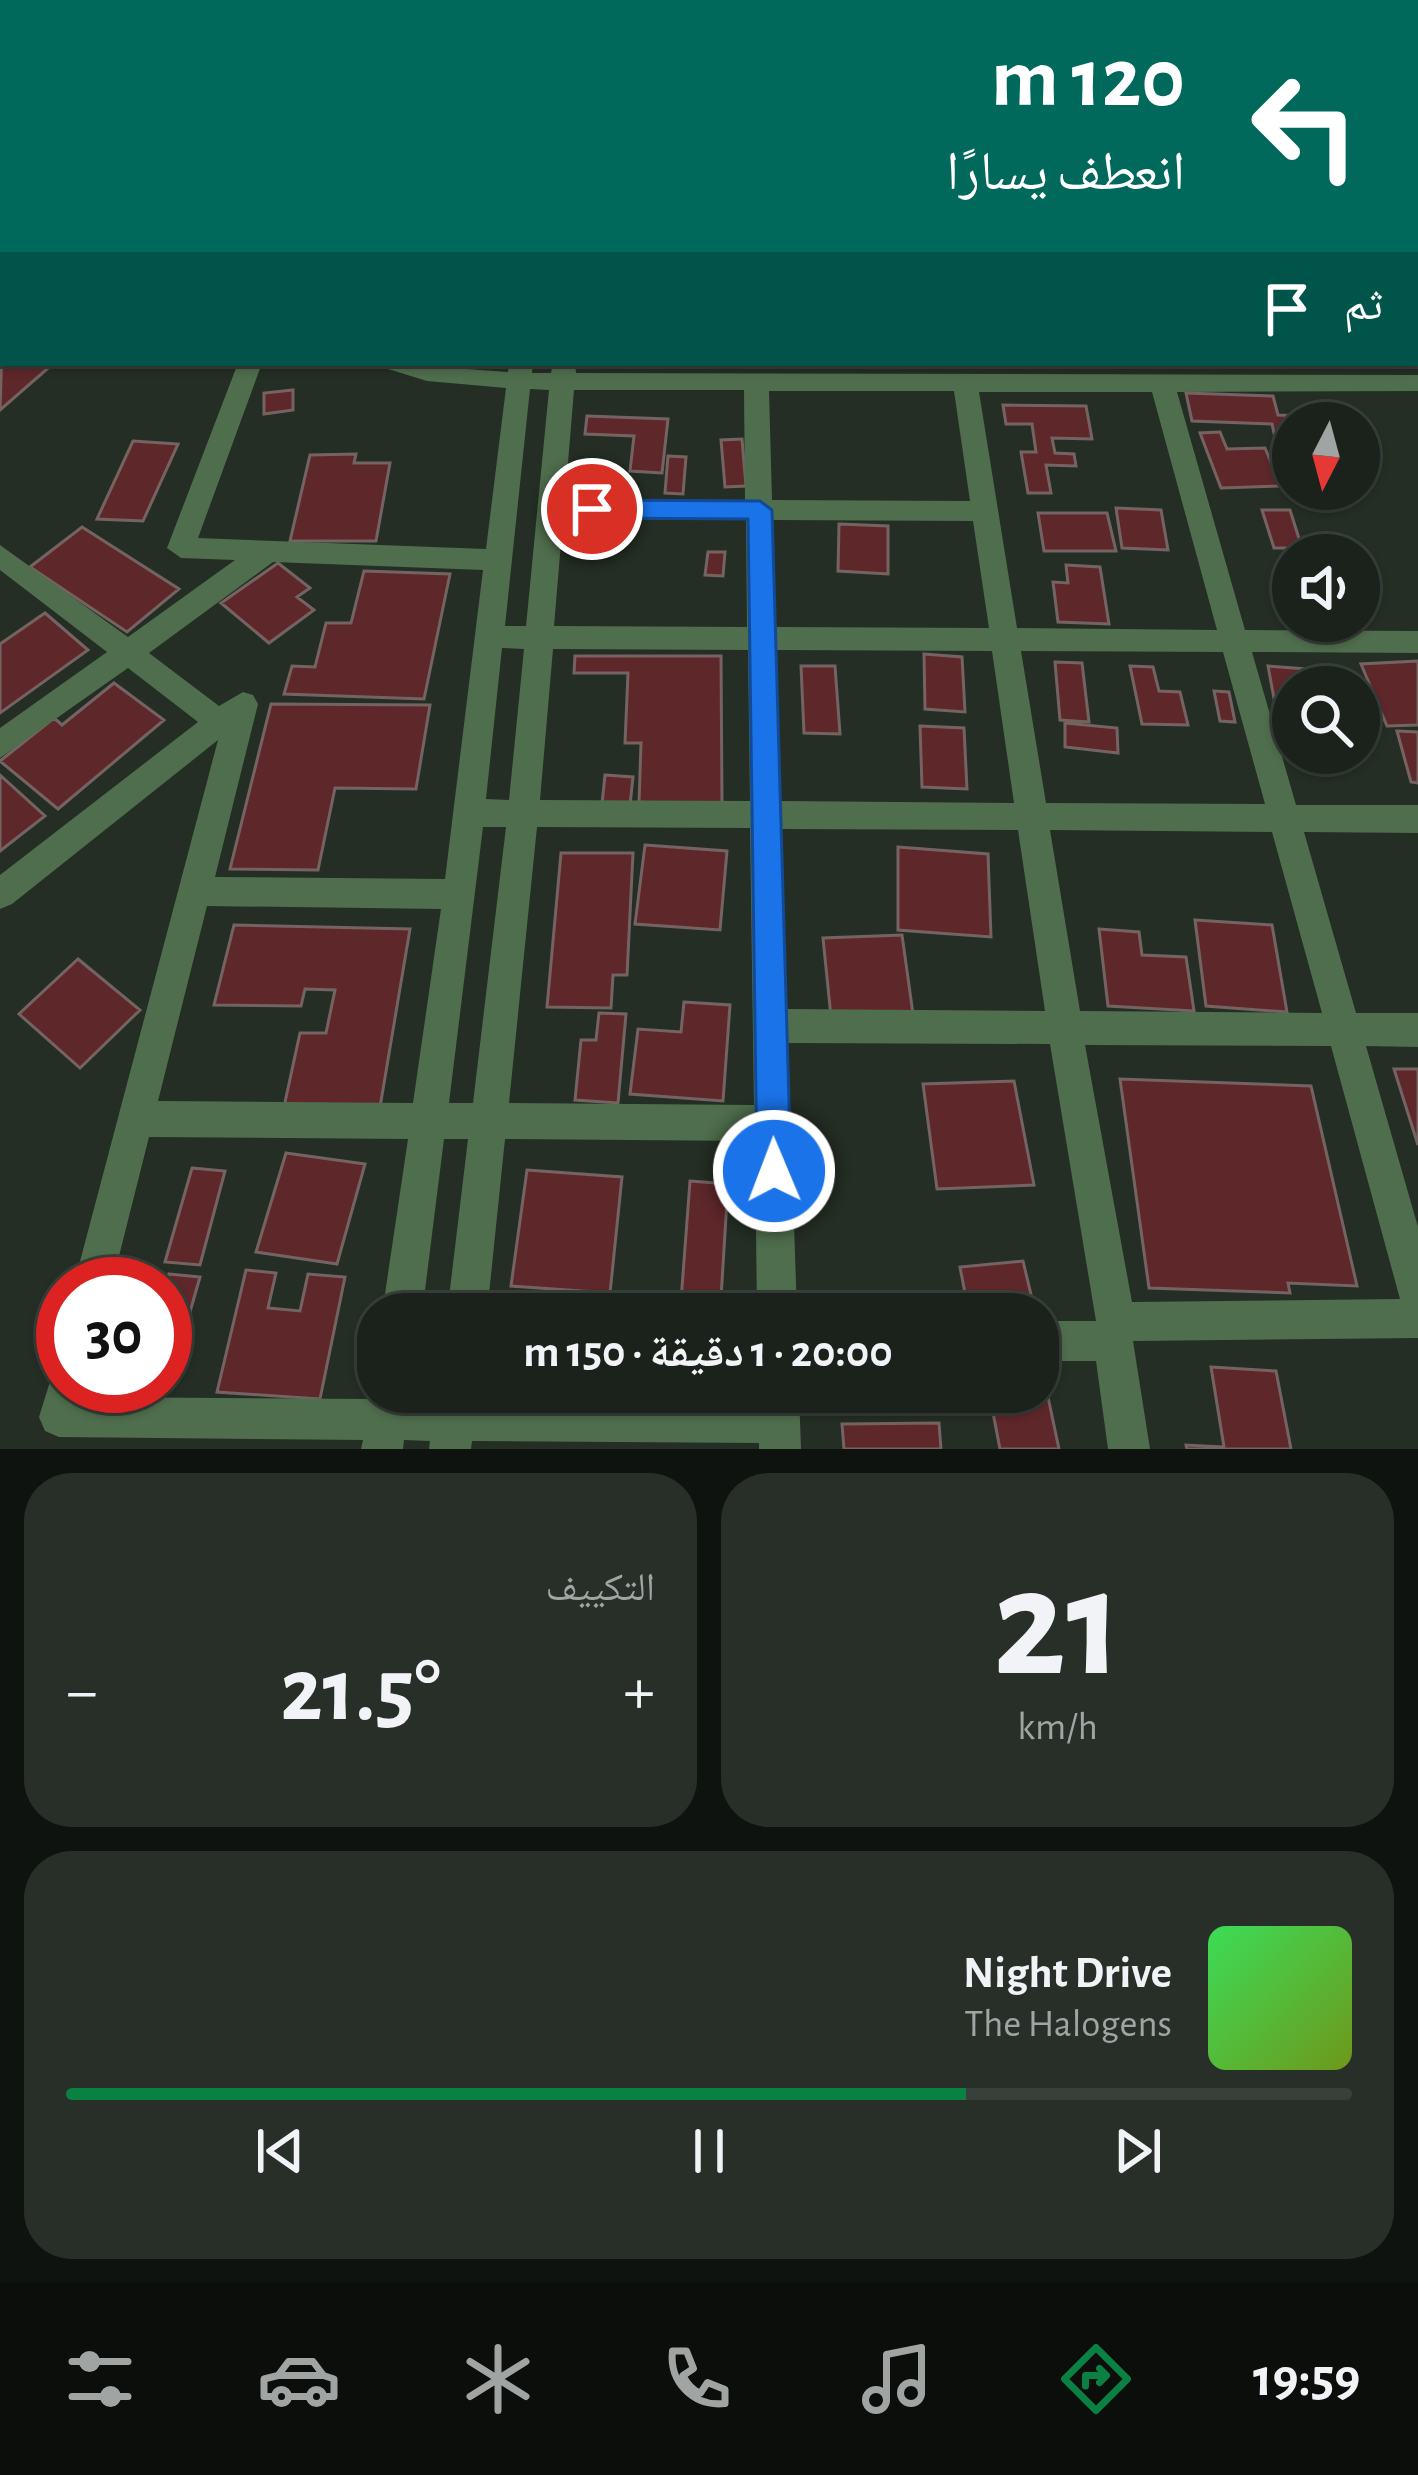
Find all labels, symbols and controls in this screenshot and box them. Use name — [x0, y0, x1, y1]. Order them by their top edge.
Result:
text: 120 m — [991, 38, 1185, 122]
icon: left — [1227, 48, 1383, 204]
text: انعطف يسارًا — [946, 146, 1185, 200]
icon: arrive — [1254, 276, 1320, 342]
text: ثم — [1344, 283, 1383, 328]
north arrow — [1272, 402, 1380, 510]
map controls — [1272, 402, 1380, 774]
pin — [541, 458, 643, 560]
icon: arrive — [559, 476, 625, 542]
button: sound — [1272, 534, 1380, 642]
button: search — [1272, 666, 1380, 774]
position arrow — [711, 1108, 837, 1234]
speed limit sign: 30 — [36, 1257, 192, 1413]
text: 20:00 · 1 دقيقة · 150 m — [523, 1330, 893, 1375]
text: 21 — [993, 1548, 1122, 1704]
text: التكييف — [546, 1569, 655, 1608]
text: 21.5° — [280, 1647, 441, 1737]
text: − — [66, 1659, 98, 1725]
text: + — [623, 1659, 655, 1725]
text: km/h — [1017, 1708, 1098, 1747]
text: Night Drive — [963, 1951, 1172, 1996]
text: The Halogens — [964, 2005, 1172, 2044]
icon: previous — [247, 2118, 313, 2184]
icon: pause — [676, 2118, 742, 2184]
icon: next — [1105, 2118, 1171, 2184]
icon: filters — [58, 2337, 142, 2421]
icon: car — [257, 2337, 341, 2421]
icon: climate — [456, 2337, 540, 2421]
icon: phone — [655, 2337, 739, 2421]
icon: music — [855, 2337, 939, 2421]
icon: directions — [1054, 2337, 1138, 2421]
text: 19:59 — [1253, 2352, 1360, 2406]

